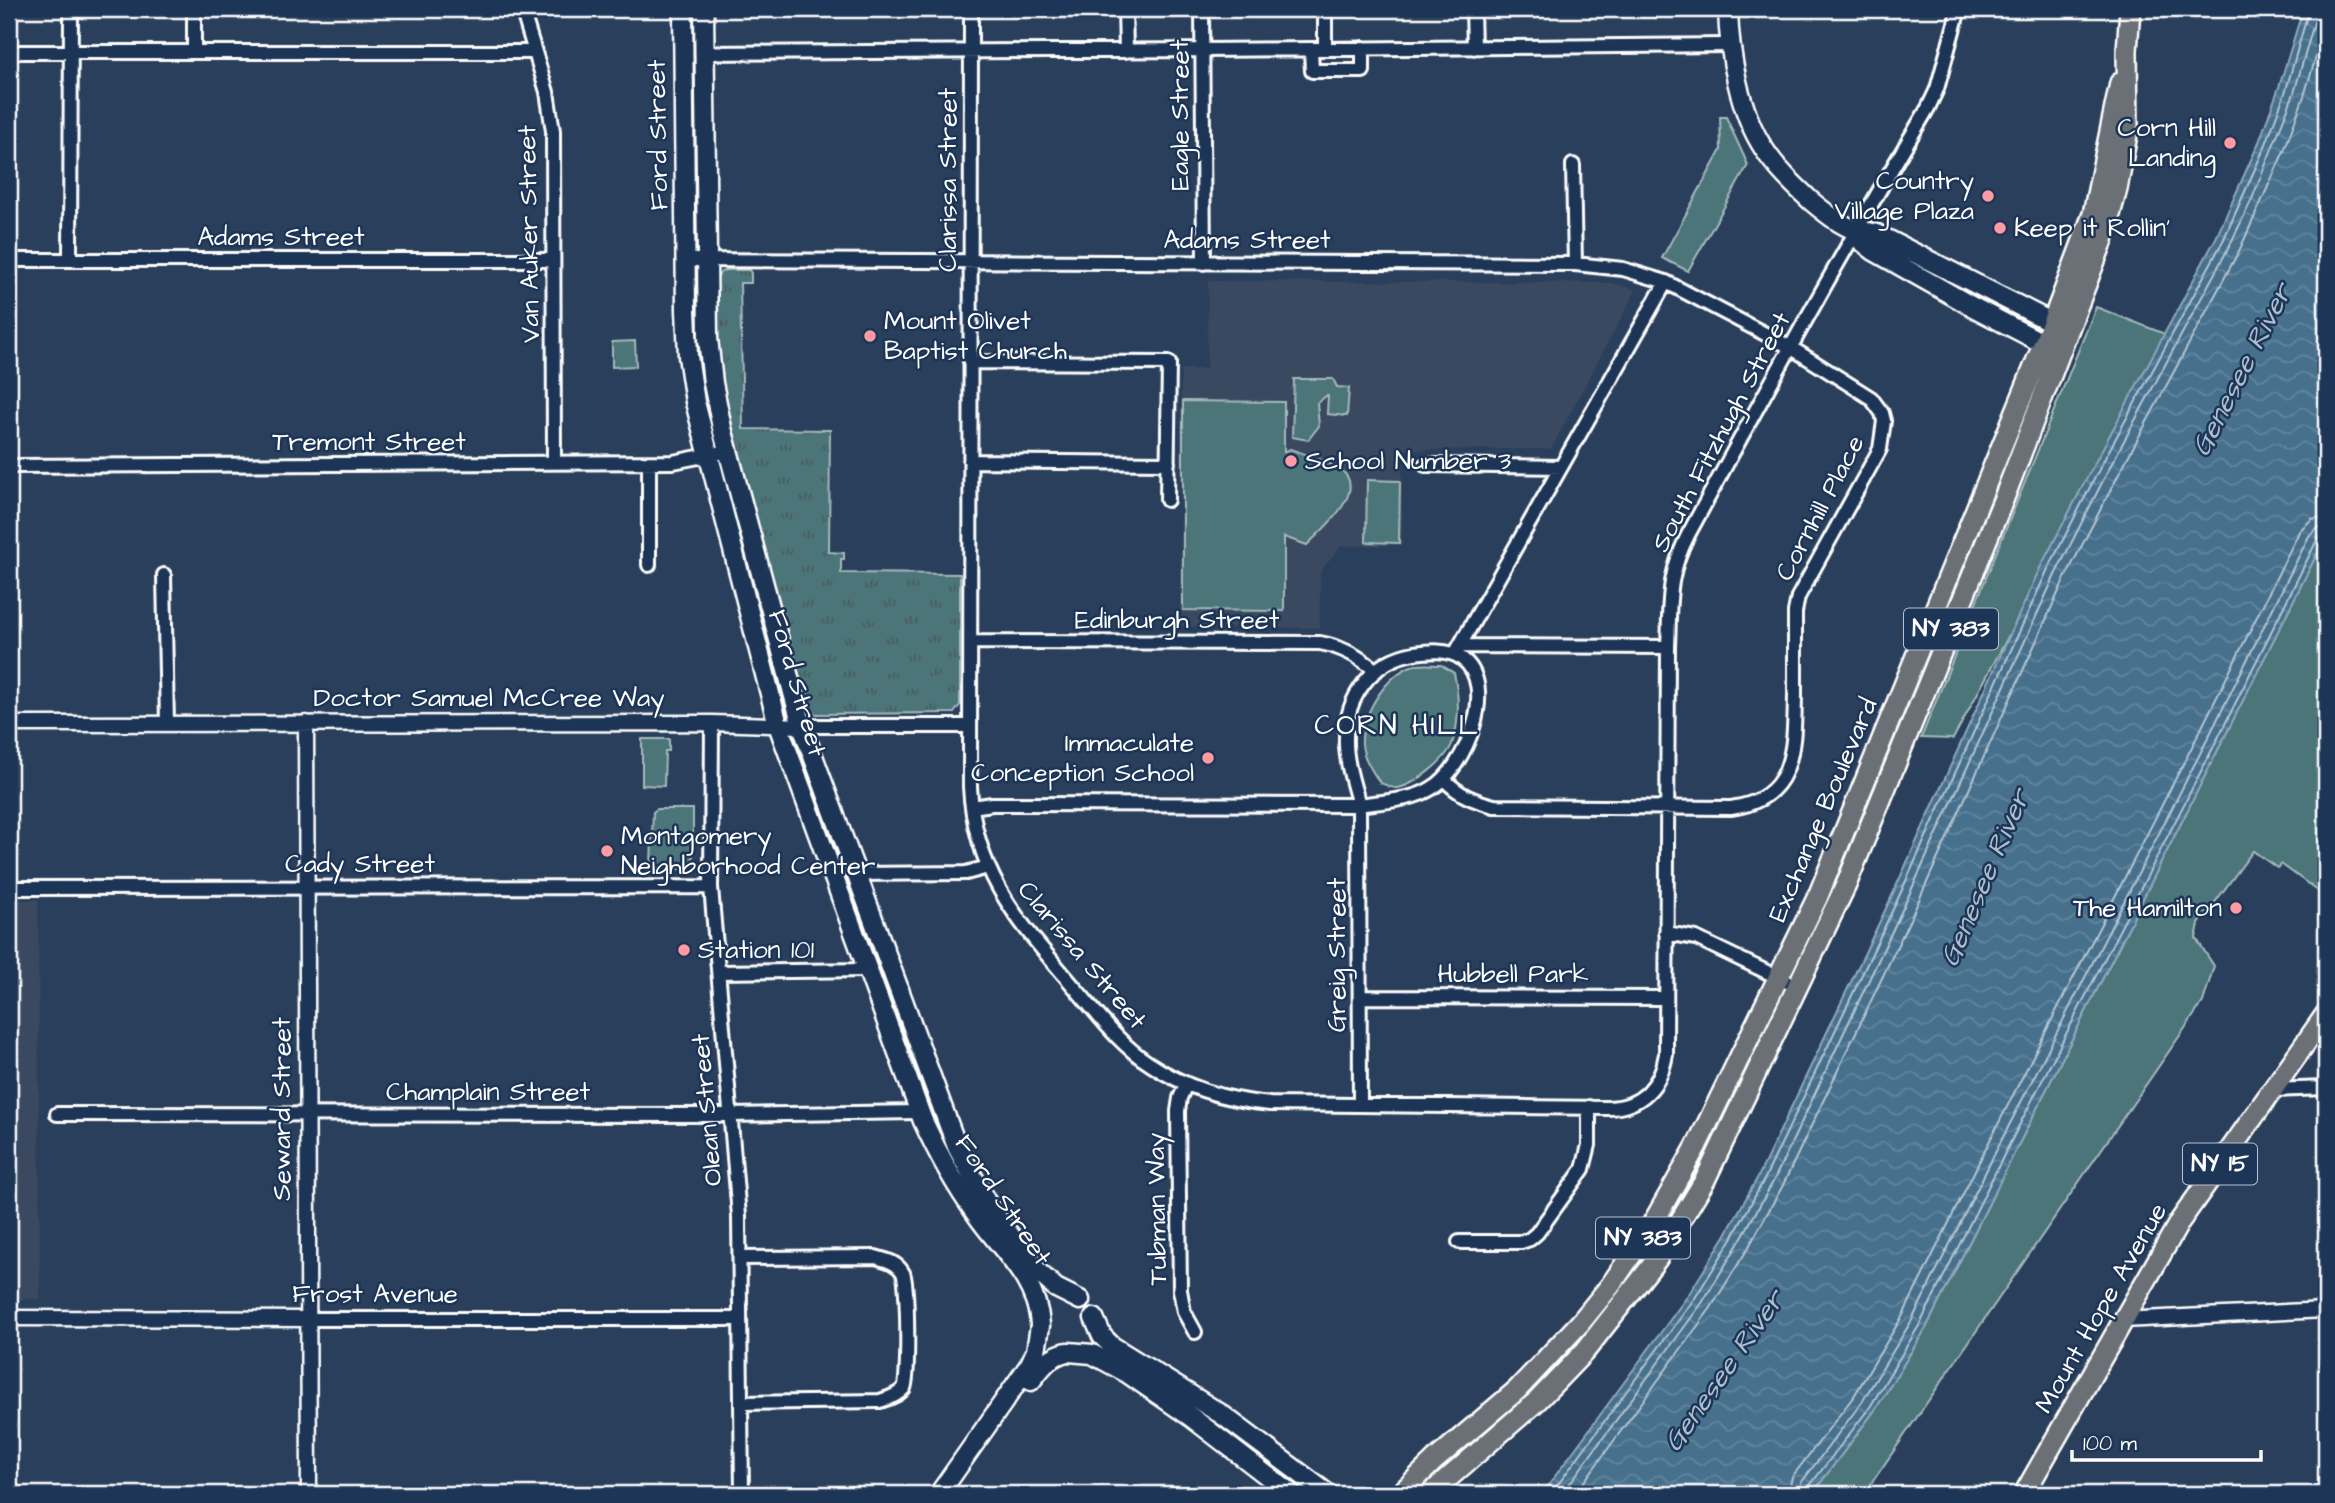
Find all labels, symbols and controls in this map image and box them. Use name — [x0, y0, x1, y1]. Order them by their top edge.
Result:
street label: Eagle Street — [1162, 39, 1200, 190]
street label: Ford Street — [639, 59, 677, 211]
street label: Clarissa Street — [930, 88, 966, 272]
place label: Corn Hill Landing — [2117, 110, 2216, 178]
street label: Van Auker Street — [509, 124, 549, 343]
marker: Corn Hill Landing — [2222, 135, 2238, 151]
place label: Country Village Plaza — [1834, 163, 1974, 231]
marker: Country Village Plaza — [1980, 188, 1996, 204]
place label: Keep it Rollin' — [2014, 210, 2170, 246]
street label: Adams Street — [197, 219, 365, 255]
marker: Keep it Rollin' — [1992, 220, 2008, 236]
street label: Adams Street — [1163, 222, 1331, 258]
water label: Genesee River — [2182, 275, 2303, 463]
place label: Mount Olivet Baptist Church — [884, 303, 1067, 369]
street label: South Fitzhugh Street — [1643, 305, 1801, 559]
marker: Mount Olivet Baptist Church — [862, 328, 878, 344]
street label: Tremont Street — [272, 424, 466, 460]
street label: Cornhill Place — [1767, 429, 1873, 587]
place label: School Number 3 — [1305, 443, 1511, 479]
marker: School Number 3 — [1283, 453, 1299, 469]
street label: Edinburgh Street — [1075, 602, 1280, 640]
street label: Ford Street — [759, 606, 835, 761]
road number: NY 383 — [1904, 608, 1998, 650]
street label: Doctor Samuel McCree Way — [314, 680, 664, 718]
street label: Exchange Boulevard — [1760, 693, 1888, 928]
district label: CORN HILL — [1314, 706, 1480, 745]
place label: Immaculate Conception School — [971, 725, 1194, 791]
marker: Immaculate Conception School — [1200, 750, 1216, 766]
water label: Genesee River — [1930, 781, 2041, 972]
place label: Montgomery Neighborhood Center — [621, 818, 875, 886]
marker: Montgomery Neighborhood Center — [599, 843, 615, 859]
street label: Cady Street — [285, 846, 435, 884]
street label: Clarissa Street — [1009, 873, 1155, 1037]
street label: Greig Street — [1319, 877, 1357, 1032]
place label: The Hamilton — [2073, 890, 2222, 926]
marker: The Hamilton — [2228, 900, 2244, 916]
place label: Station 101 — [698, 932, 814, 968]
marker: Station 101 — [676, 942, 692, 958]
street label: Hubbell Park — [1438, 956, 1588, 992]
street label: Seward Street — [264, 1017, 300, 1201]
street label: Olean Street — [682, 1032, 732, 1187]
street label: Champlain Street — [386, 1074, 591, 1110]
street label: Ford Street — [946, 1127, 1060, 1273]
street label: Tubman Way — [1138, 1132, 1178, 1286]
road number: NY 15 — [2183, 1144, 2257, 1184]
street label: Mount Hope Avenue — [2026, 1196, 2176, 1420]
road number: NY 383 — [1596, 1218, 1690, 1258]
street label: Frost Avenue — [292, 1276, 458, 1312]
water label: Genesee River — [1654, 1280, 1796, 1459]
scale bar — [2072, 1419, 2262, 1463]
text: 100 m — [2083, 1429, 2138, 1458]

